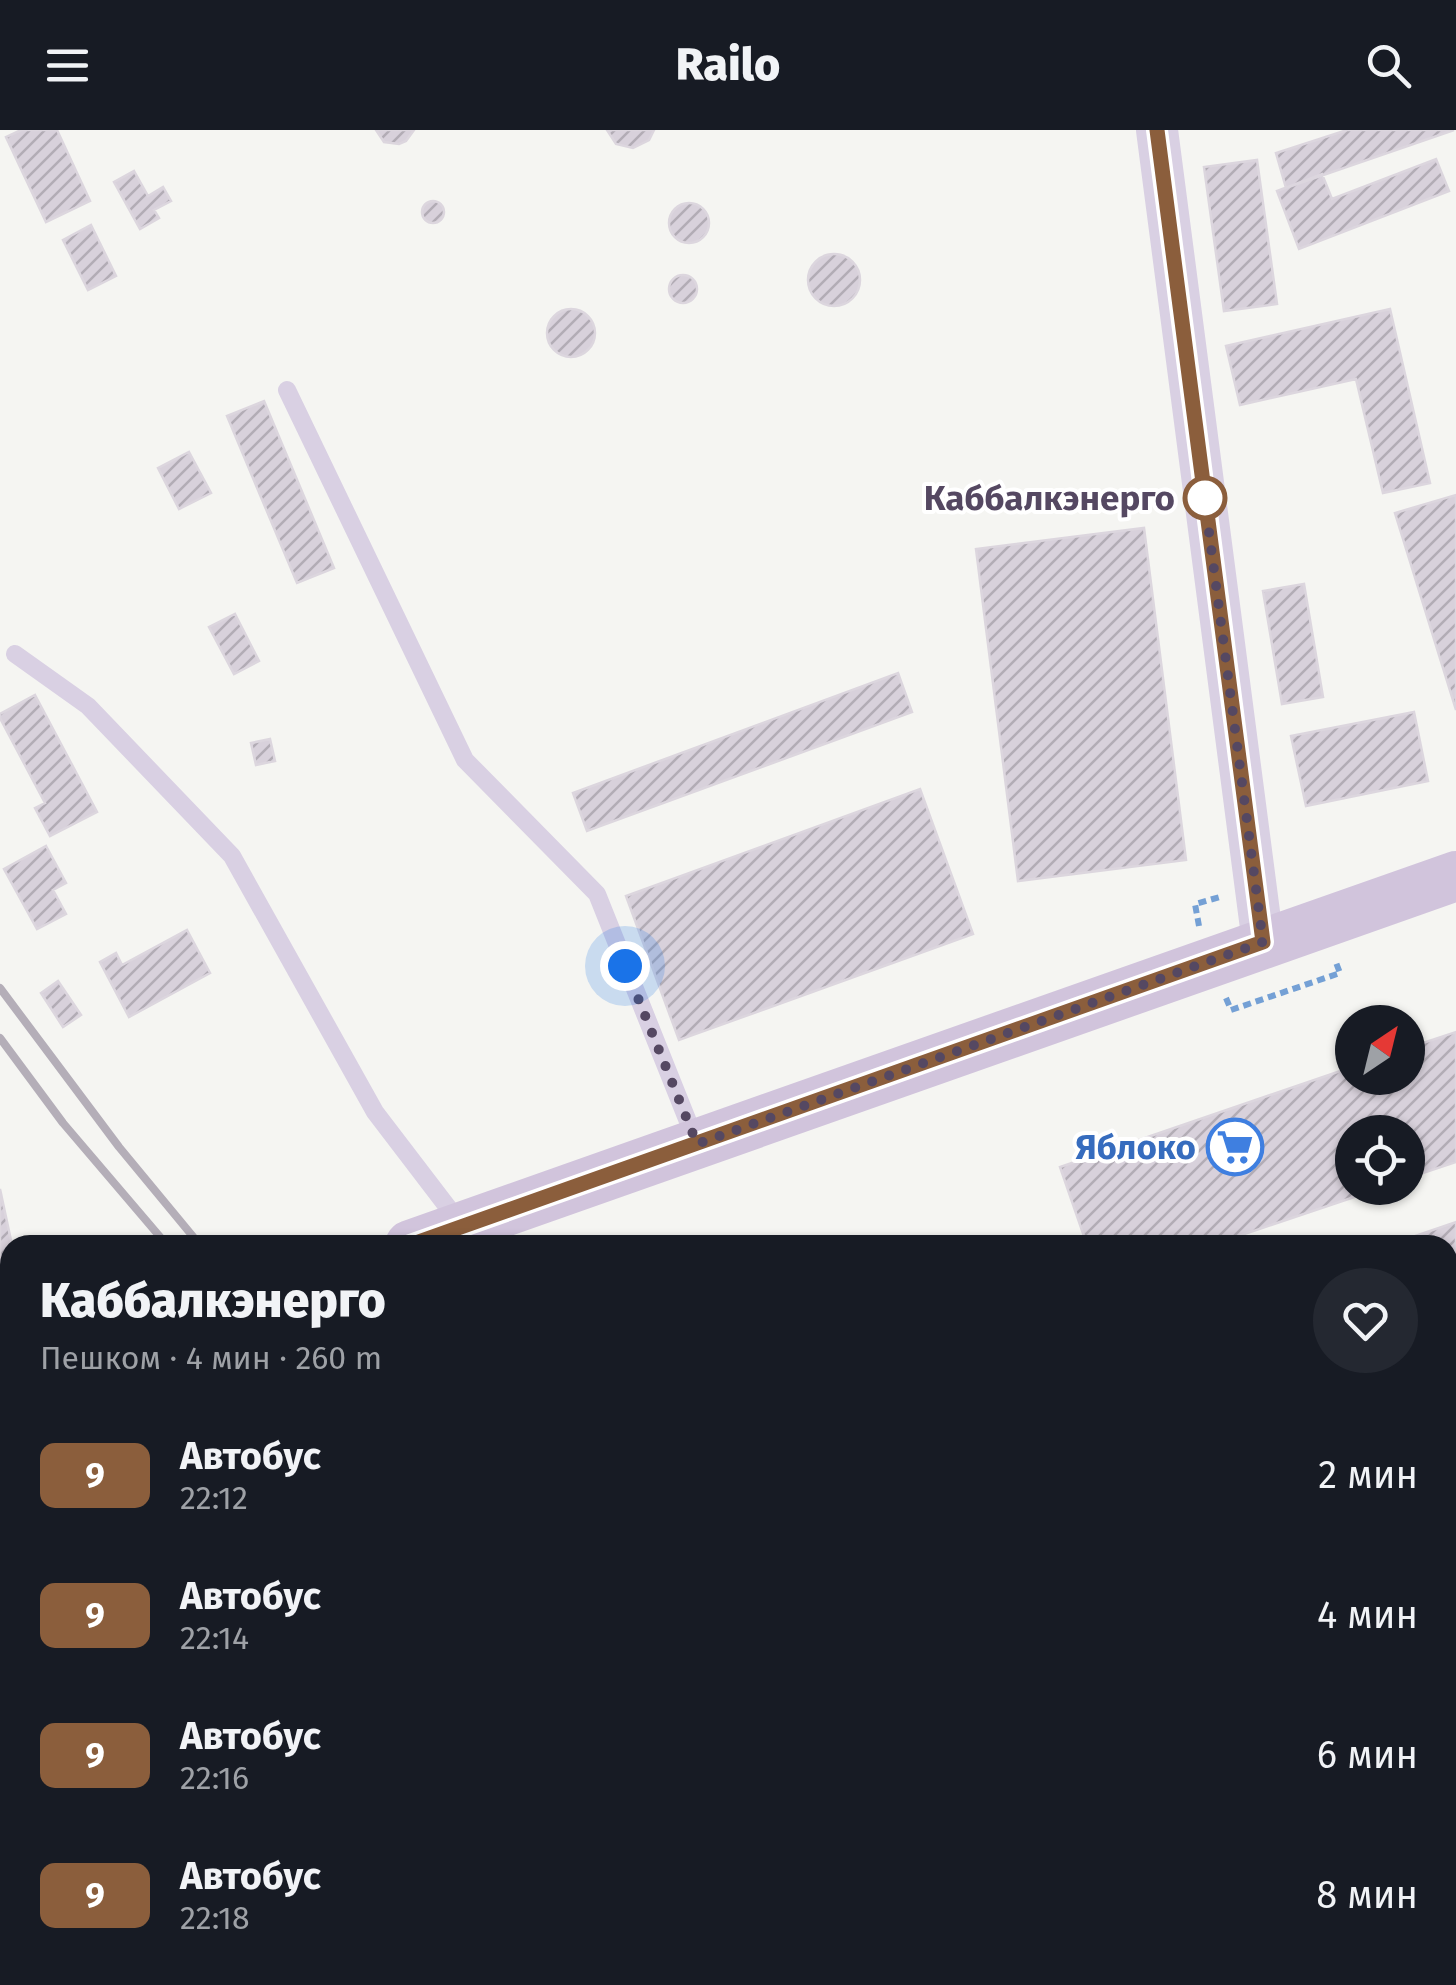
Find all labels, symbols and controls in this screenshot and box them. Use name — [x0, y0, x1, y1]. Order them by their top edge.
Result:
icon: menu — [40, 38, 95, 93]
text: Railo — [676, 38, 780, 92]
icon: search — [1361, 38, 1416, 93]
place label: Каббалкэнерго — [924, 477, 1175, 519]
marker: Каббалкэнерго — [1184, 477, 1226, 519]
your location — [600, 941, 650, 991]
north arrow — [1335, 1005, 1425, 1095]
map controls — [1335, 1005, 1425, 1205]
button: locate — [1335, 1115, 1425, 1205]
supermarket icon: Яблоко — [1205, 1117, 1265, 1177]
place label: Яблоко — [1075, 1126, 1196, 1168]
button: heart — [1313, 1268, 1418, 1373]
text: Каббалкэнерго — [40, 1272, 386, 1330]
text: Пешком · 4 мин · 260 m — [40, 1339, 382, 1377]
text: Автобус — [180, 1433, 321, 1479]
text: 2 мин — [1318, 1452, 1418, 1498]
text: 9 — [85, 1454, 105, 1496]
text: 22:12 — [180, 1479, 248, 1517]
text: Автобус — [180, 1573, 321, 1619]
text: 4 мин — [1317, 1592, 1418, 1638]
text: 9 — [85, 1594, 105, 1636]
text: 22:14 — [180, 1619, 249, 1657]
text: Автобус — [180, 1713, 321, 1759]
text: 6 мин — [1317, 1732, 1418, 1778]
text: 9 — [85, 1734, 105, 1776]
text: 22:16 — [180, 1759, 249, 1797]
text: Автобус — [180, 1853, 321, 1899]
text: 8 мин — [1316, 1872, 1418, 1918]
text: 9 — [85, 1874, 105, 1916]
text: 22:18 — [180, 1899, 250, 1937]

